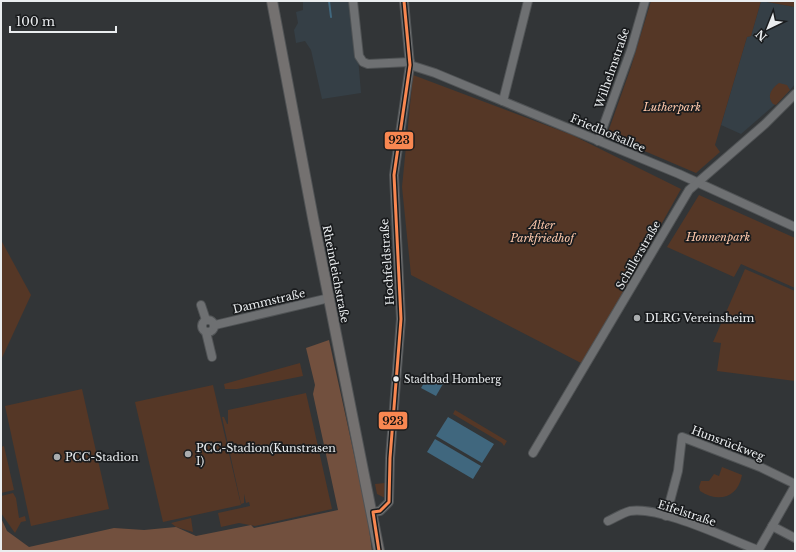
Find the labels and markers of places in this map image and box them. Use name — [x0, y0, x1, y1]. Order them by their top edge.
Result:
place label: DLRG Vereinsheim — [645, 311, 755, 325]
marker: DLRG Vereinsheim — [632, 313, 642, 323]
place label: Stadtbad Homberg — [404, 373, 502, 386]
marker: Stadtbad Homberg — [391, 374, 401, 384]
place label: PCC-Stadion(Kunstrasen I) — [196, 441, 336, 468]
marker: PCC-Stadion(Kunstrasen I) — [183, 449, 193, 459]
place label: PCC-Stadion — [65, 450, 139, 464]
marker: PCC-Stadion — [52, 452, 62, 462]

